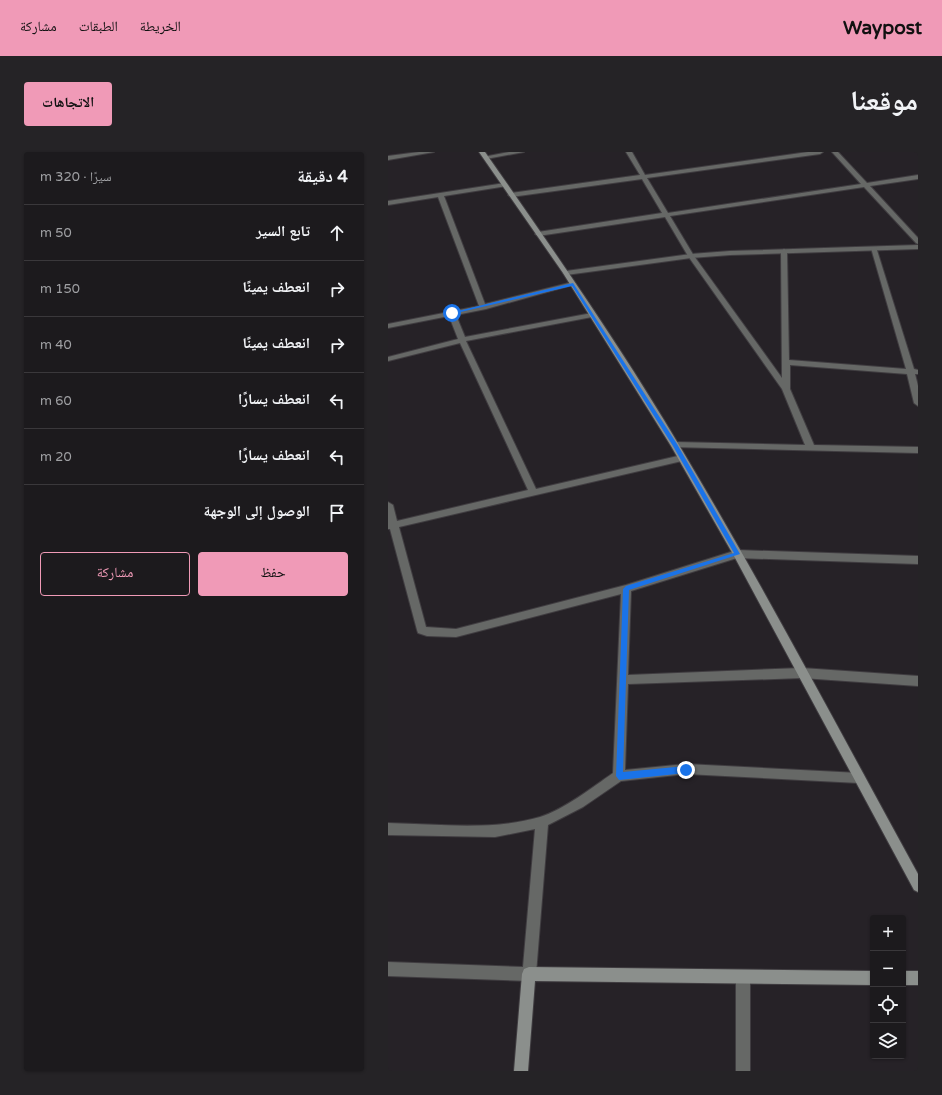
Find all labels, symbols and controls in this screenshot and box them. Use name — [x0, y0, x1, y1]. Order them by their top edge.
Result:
text: Waypost — [843, 17, 922, 39]
text: مشاركة — [20, 18, 57, 35]
text: الطبقات — [79, 18, 118, 35]
text: الخريطة — [140, 18, 181, 35]
button: الاتجاهات — [24, 82, 112, 126]
text: موقعنا — [850, 84, 918, 118]
text: 4 دقيقة — [297, 166, 348, 187]
text: سيرًا · 320 m — [40, 169, 112, 185]
text: تابع السير — [256, 222, 310, 240]
icon: ahead — [326, 222, 348, 244]
text: 50 m — [40, 225, 72, 241]
text: انعطف يمينًا — [242, 278, 310, 296]
icon: right — [326, 278, 348, 300]
text: 150 m — [40, 281, 80, 297]
route start — [443, 304, 461, 322]
text: انعطف يمينًا — [242, 334, 310, 352]
icon: right — [326, 334, 348, 356]
text: 40 m — [40, 337, 72, 353]
text: انعطف يسارًا — [238, 390, 310, 408]
icon: left — [326, 390, 348, 412]
text: 60 m — [40, 393, 72, 409]
text: انعطف يسارًا — [238, 446, 310, 464]
icon: left — [326, 446, 348, 468]
text: 20 m — [40, 449, 72, 465]
text: الوصول إلى الوجهة — [204, 502, 310, 520]
icon: arrive — [326, 502, 348, 524]
button: مشاركة — [40, 552, 190, 596]
button: حفظ — [198, 552, 348, 596]
route end — [677, 761, 695, 779]
map controls — [870, 915, 906, 1059]
button: + — [870, 915, 906, 951]
button: − — [870, 951, 906, 987]
button: locate — [870, 987, 906, 1023]
button: layers — [870, 1023, 906, 1059]

